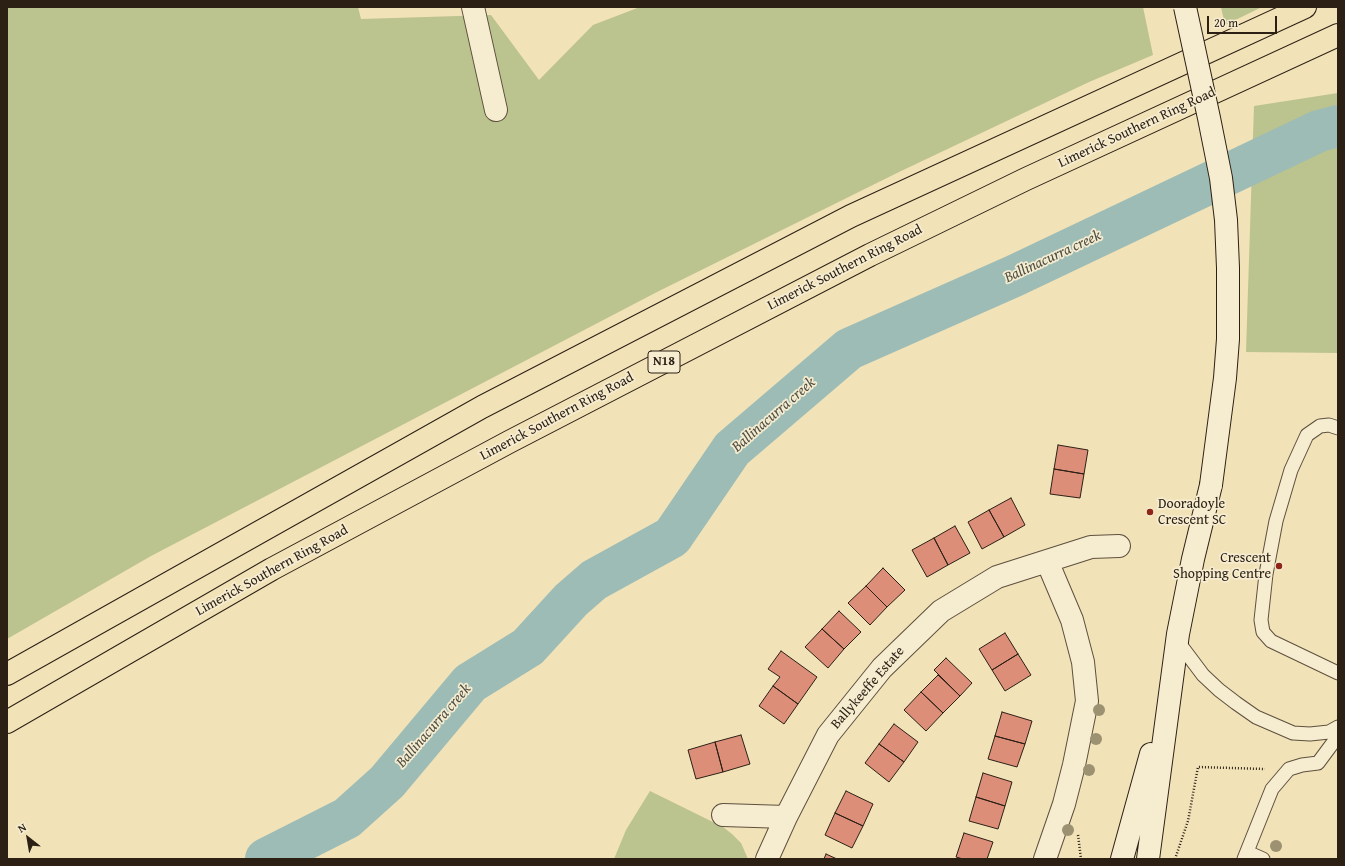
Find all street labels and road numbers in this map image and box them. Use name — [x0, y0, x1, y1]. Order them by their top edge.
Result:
street label: Limerick Southern Ring Road — [1056, 84, 1218, 172]
street label: Limerick Southern Ring Road — [765, 222, 925, 314]
road number: N18 — [648, 351, 680, 373]
street label: Limerick Southern Ring Road — [477, 369, 637, 465]
street label: Limerick Southern Ring Road — [193, 522, 351, 620]
street label: Ballykeeffe Estate — [828, 643, 908, 733]

